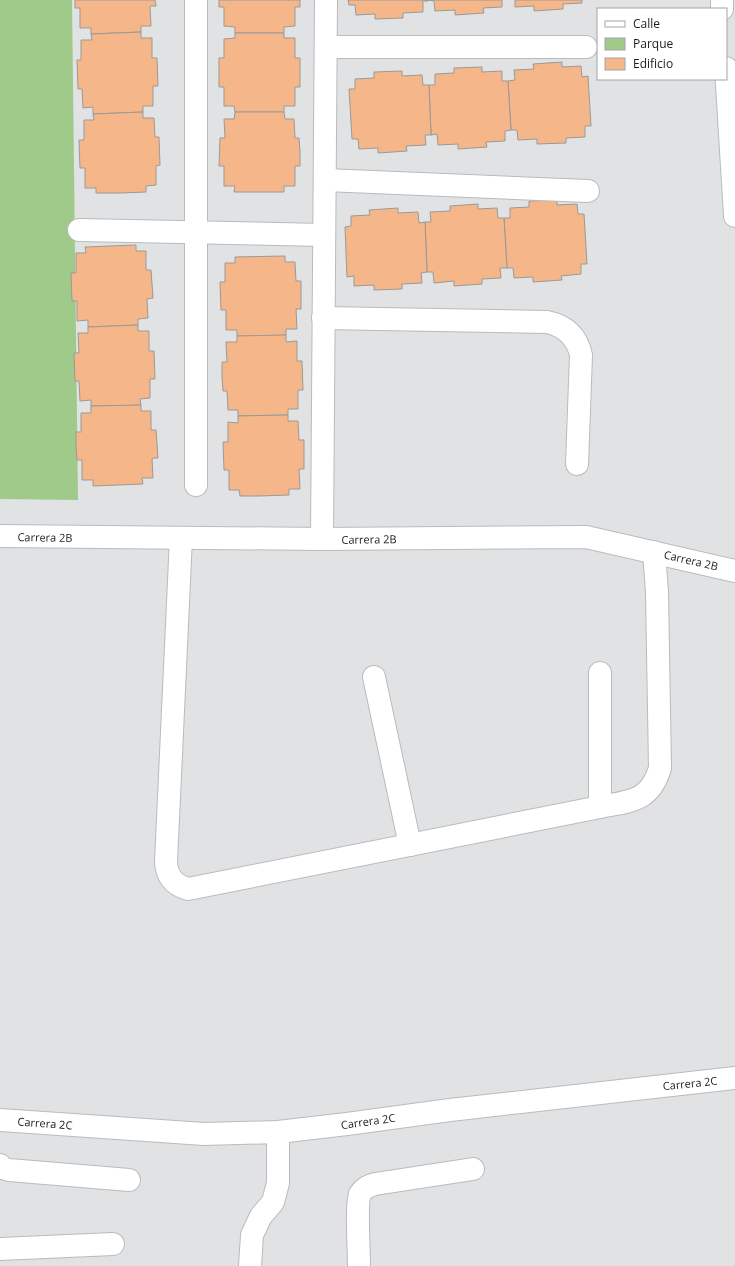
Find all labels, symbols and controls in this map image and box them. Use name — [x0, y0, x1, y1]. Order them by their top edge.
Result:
legend — [597, 8, 727, 80]
text: Calle — [633, 15, 660, 32]
text: Parque — [633, 35, 673, 52]
text: Edificio — [633, 55, 673, 72]
street label: Carrera 2B — [17, 529, 73, 545]
street label: Carrera 2B — [341, 531, 397, 547]
street label: Carrera 2B — [662, 546, 720, 574]
street label: Carrera 2C — [662, 1073, 718, 1093]
street label: Carrera 2C — [340, 1110, 396, 1132]
street label: Carrera 2C — [17, 1114, 73, 1132]

